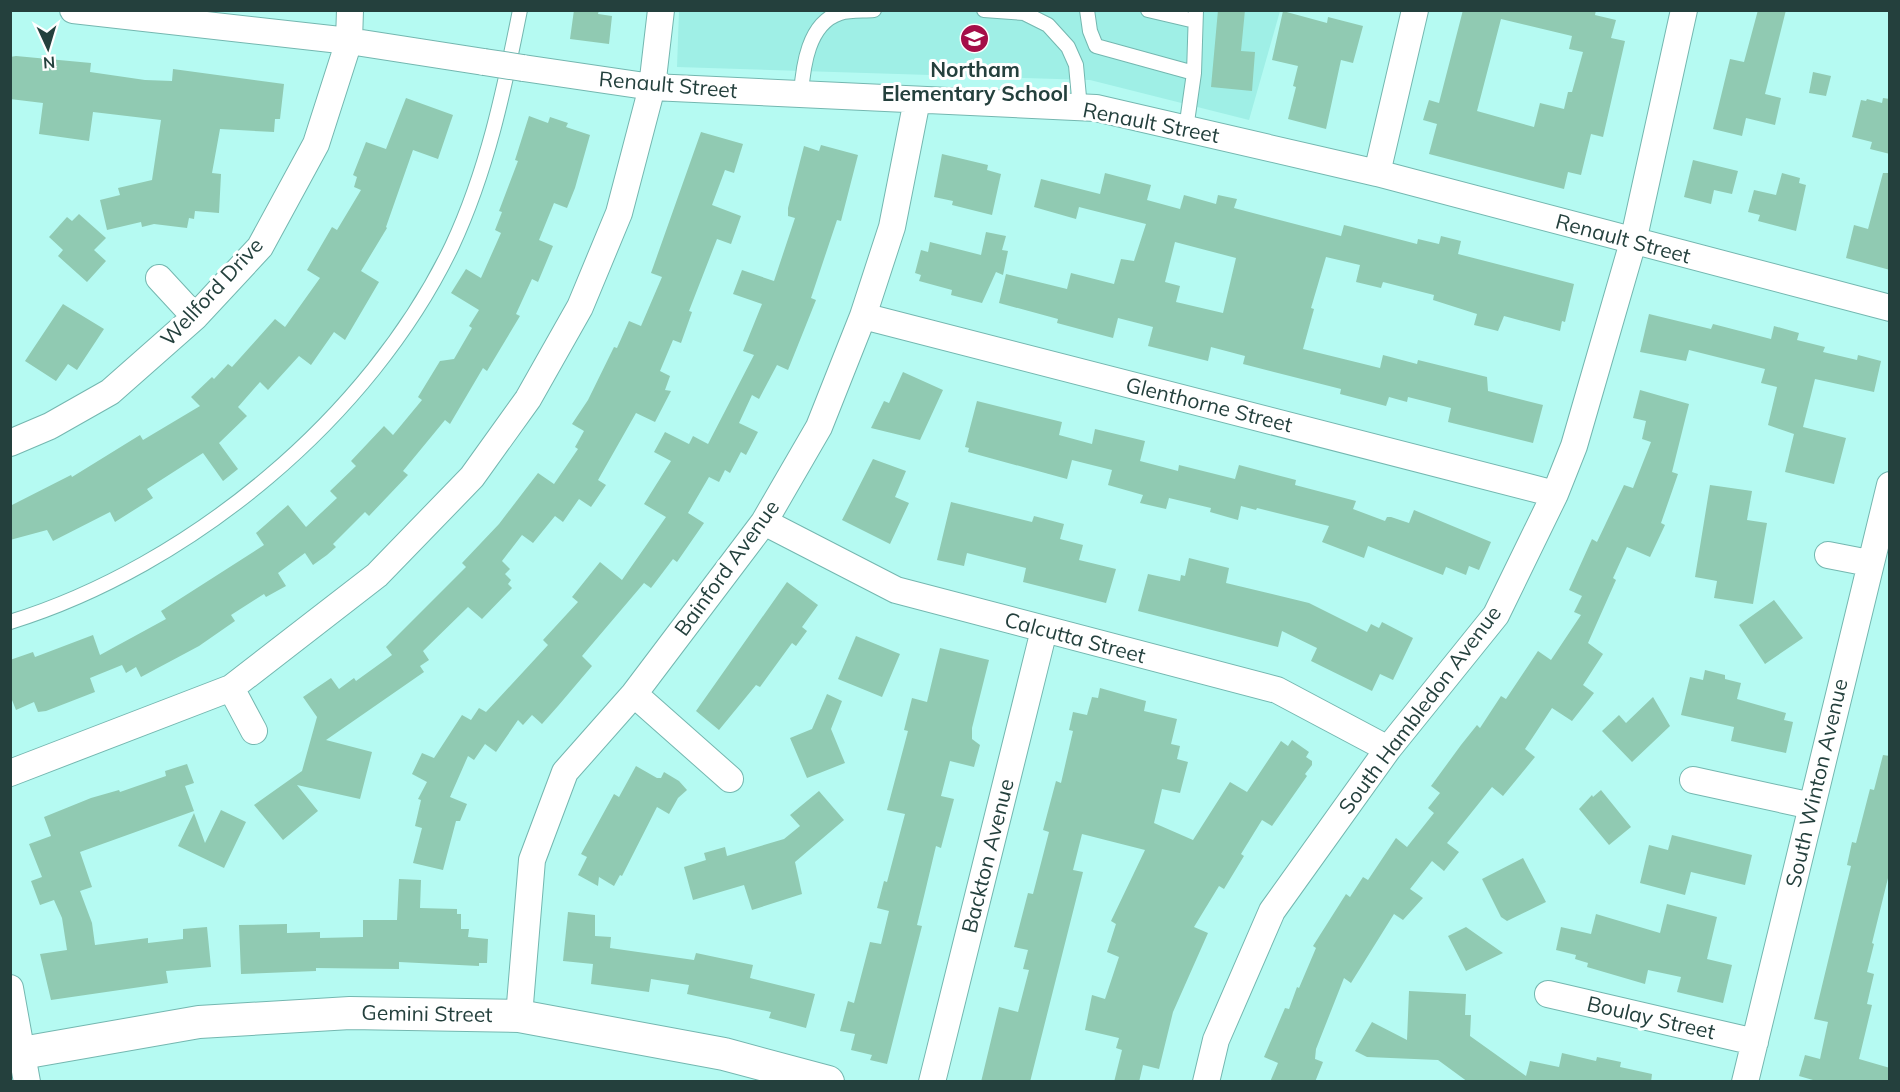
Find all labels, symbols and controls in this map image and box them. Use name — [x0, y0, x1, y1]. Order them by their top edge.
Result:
north arrow — [18, 18, 78, 78]
school or university icon: Northam Elementary School — [959, 23, 991, 55]
text: N — [42, 53, 56, 73]
place label: Northam Elementary School — [882, 56, 1068, 106]
street label: Renault Street — [598, 65, 738, 103]
street label: Renault Street — [1081, 96, 1222, 148]
street label: Renault Street — [1553, 208, 1694, 269]
street label: Wellford Drive — [154, 232, 268, 351]
street label: Glenthorne Street — [1123, 371, 1295, 437]
street label: Bainford Avenue — [668, 494, 784, 640]
street label: South Hambledon Avenue — [1332, 600, 1506, 819]
street label: Calcutta Street — [1002, 606, 1149, 668]
street label: South Winton Avenue — [1779, 676, 1853, 890]
street label: Backton Avenue — [955, 776, 1019, 936]
street label: Boulay Street — [1585, 990, 1718, 1044]
street label: Gemini Street — [361, 999, 493, 1027]

